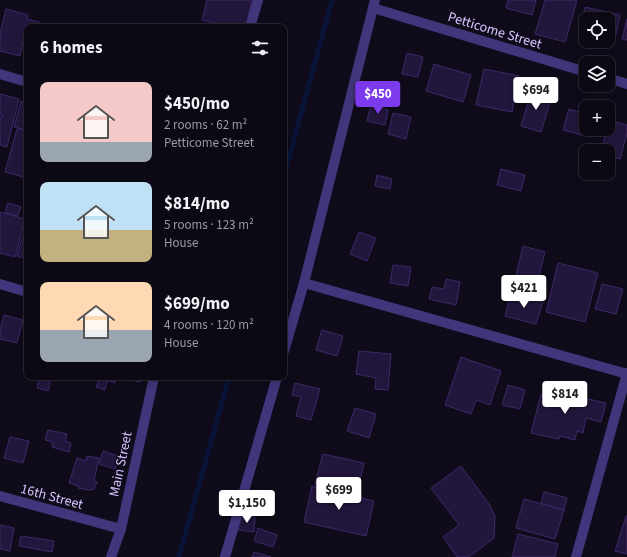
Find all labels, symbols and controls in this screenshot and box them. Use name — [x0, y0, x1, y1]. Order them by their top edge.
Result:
street label: Petticome Street — [445, 7, 544, 55]
map controls — [579, 12, 615, 180]
button: locate — [579, 12, 615, 48]
text: 6 homes — [40, 36, 102, 60]
icon: filters — [249, 37, 271, 59]
button: layers — [579, 56, 615, 92]
pin: $694 — [512, 77, 560, 111]
pin: $450 — [354, 81, 402, 115]
text: $694 — [522, 81, 550, 99]
text: $450 — [364, 85, 392, 103]
text: $450/mo — [164, 92, 230, 116]
icon: home — [72, 98, 120, 146]
button: + — [579, 100, 615, 136]
text: 2 rooms · 62 m² — [164, 116, 247, 134]
text: Petticome Street — [164, 134, 254, 152]
button: − — [579, 144, 615, 180]
text: $814/mo — [164, 192, 230, 216]
icon: home — [72, 198, 120, 246]
text: 5 rooms · 123 m² — [164, 216, 254, 234]
text: House — [164, 234, 199, 252]
pin: $421 — [500, 275, 548, 309]
text: $421 — [510, 279, 538, 297]
text: $699/mo — [164, 292, 230, 316]
icon: home — [72, 298, 120, 346]
text: 4 rooms · 120 m² — [164, 316, 254, 334]
text: House — [164, 334, 199, 352]
pin: $814 — [541, 381, 589, 415]
text: $814 — [551, 385, 579, 403]
street label: Main Street — [104, 429, 138, 499]
pin: $699 — [315, 477, 363, 511]
street label: 16th Street — [18, 479, 86, 515]
text: $699 — [325, 481, 353, 499]
pin: $1,150 — [214, 490, 280, 524]
text: $1,150 — [228, 494, 266, 512]

